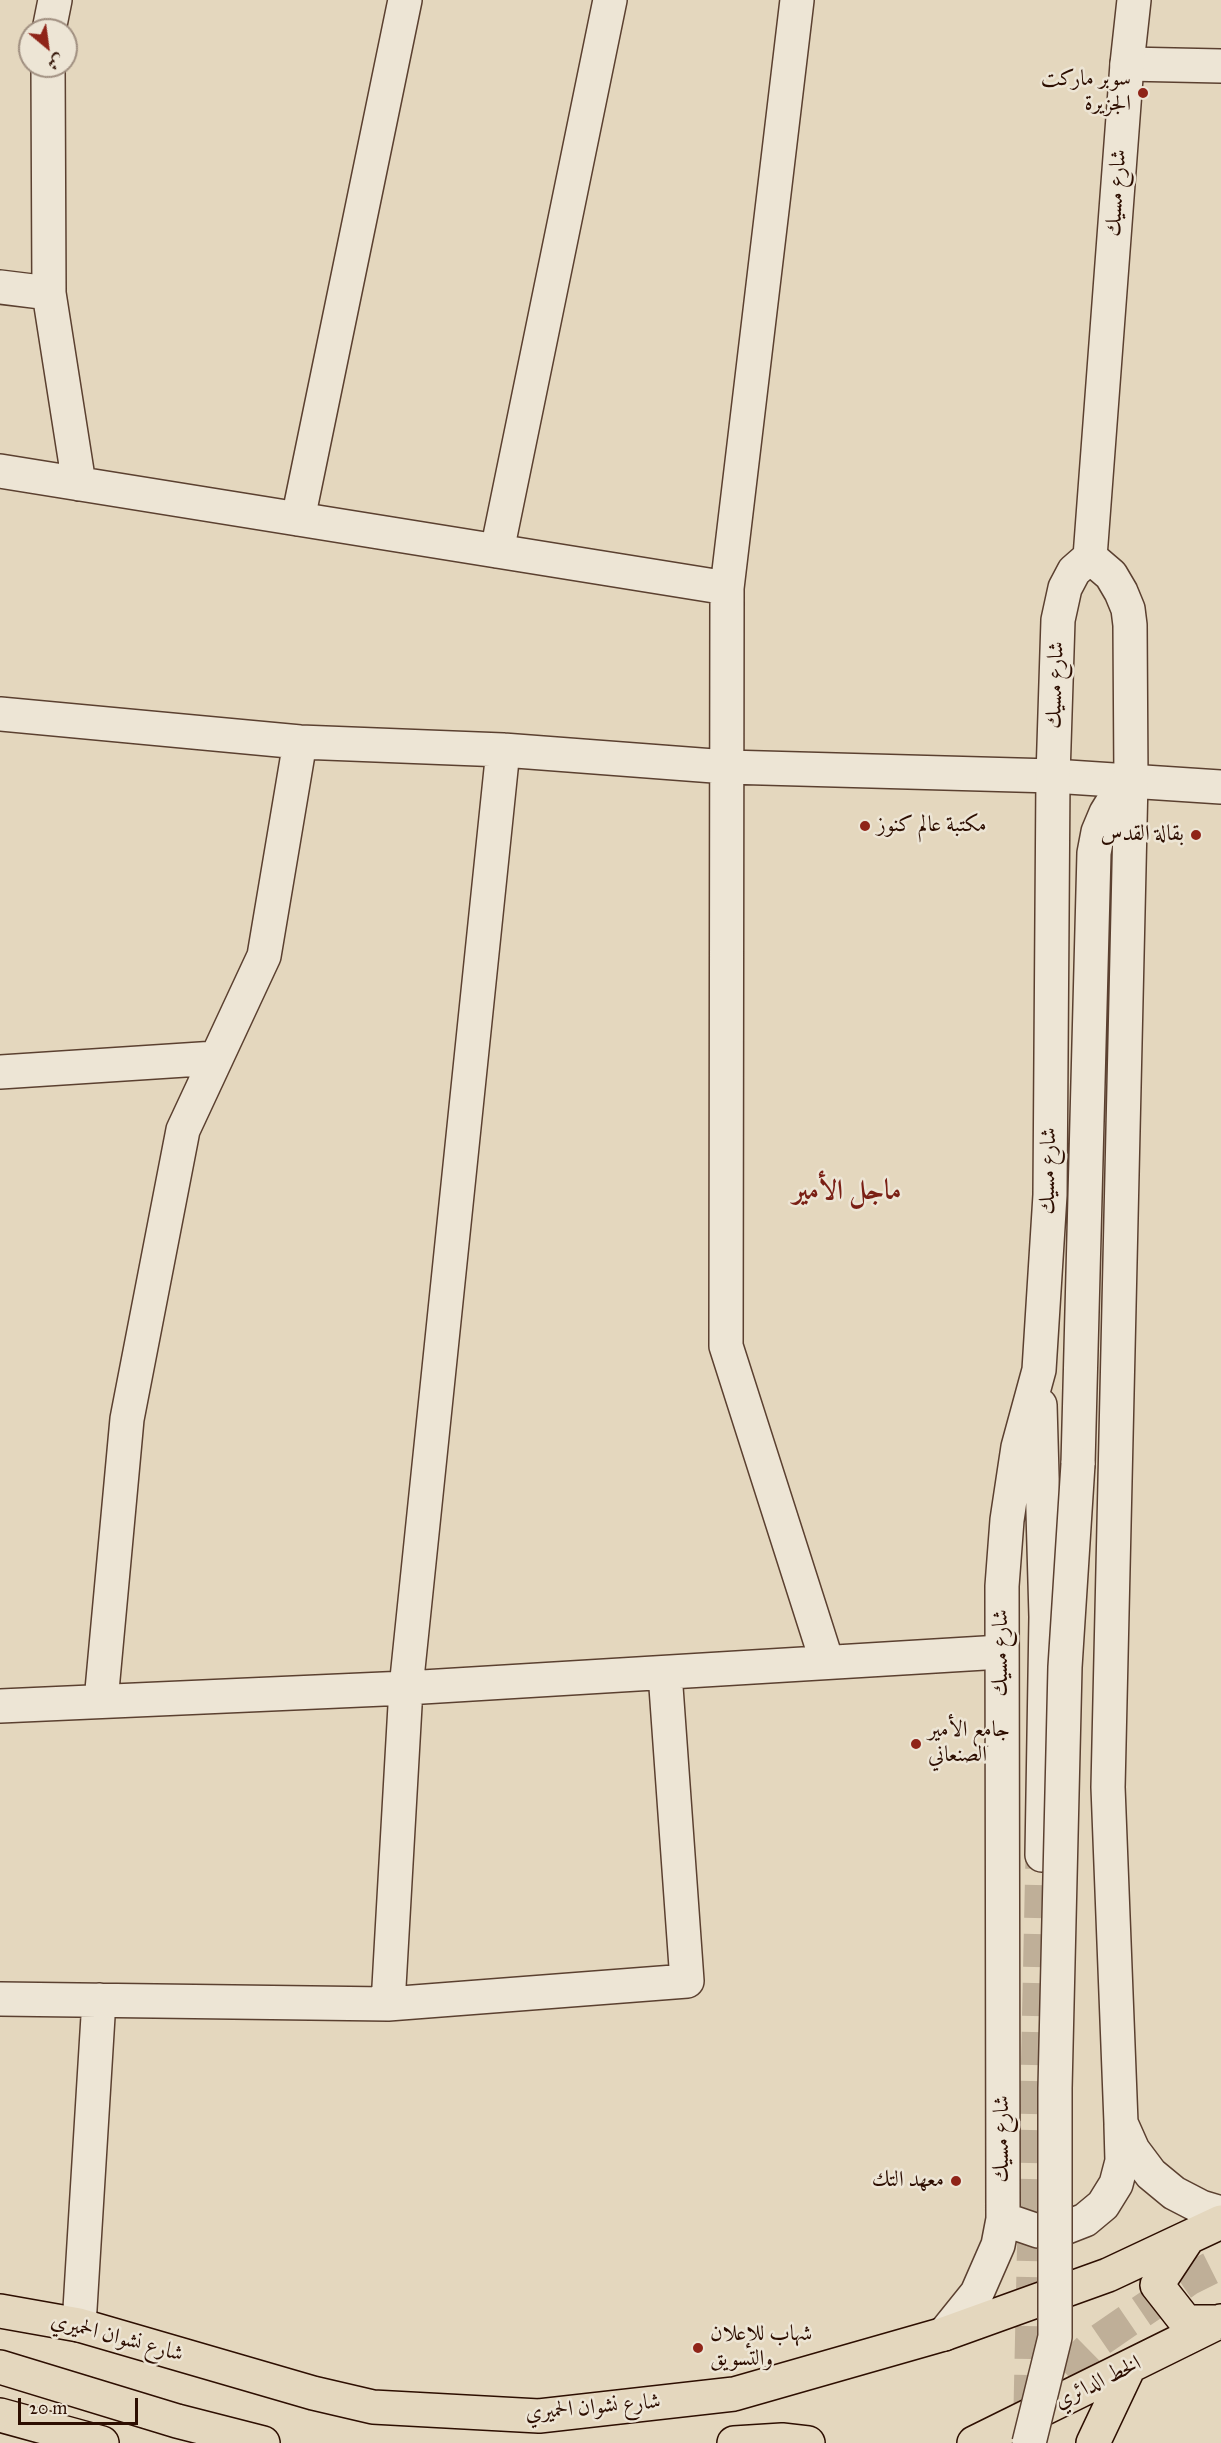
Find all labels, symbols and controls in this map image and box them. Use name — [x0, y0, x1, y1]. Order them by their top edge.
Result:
north arrow — [18, 18, 78, 78]
text: ش — [44, 50, 68, 75]
place label: سوبر ماركت الجزيرة — [1041, 67, 1131, 118]
marker: سوبر ماركت الجزيرة — [1136, 86, 1150, 100]
street label: شارع مسيك — [1101, 148, 1133, 238]
street label: شارع مسيك — [1041, 641, 1071, 729]
place label: مكتبة عالم كنوز — [877, 813, 987, 839]
marker: مكتبة عالم كنوز — [858, 819, 872, 833]
place label: بقالة القدس — [1101, 822, 1184, 848]
marker: بقالة القدس — [1189, 828, 1203, 842]
street label: شارع مسيك — [1035, 1127, 1063, 1215]
district label: ماجل الأمير — [793, 1175, 901, 1209]
street label: شارع مسيك — [989, 1609, 1015, 1697]
place label: جامع الأمير الصنعاني — [928, 1718, 1010, 1770]
marker: جامع الأمير الصنعاني — [909, 1737, 923, 1751]
street label: شارع مسيك — [990, 2095, 1016, 2183]
place label: معهد التك — [872, 2168, 944, 2194]
marker: معهد التك — [949, 2174, 963, 2188]
street label: شارع نشوان الحميري — [48, 2308, 186, 2368]
place label: شهاب للإعلان والتسويق — [710, 2322, 812, 2374]
marker: شهاب للإعلان والتسويق — [691, 2341, 705, 2355]
street label: الخط الدائري — [1050, 2351, 1146, 2415]
scale bar — [21, 2386, 141, 2424]
street label: شارع نشوان الحميري — [524, 2389, 662, 2427]
text: 20 m — [29, 2397, 67, 2419]

